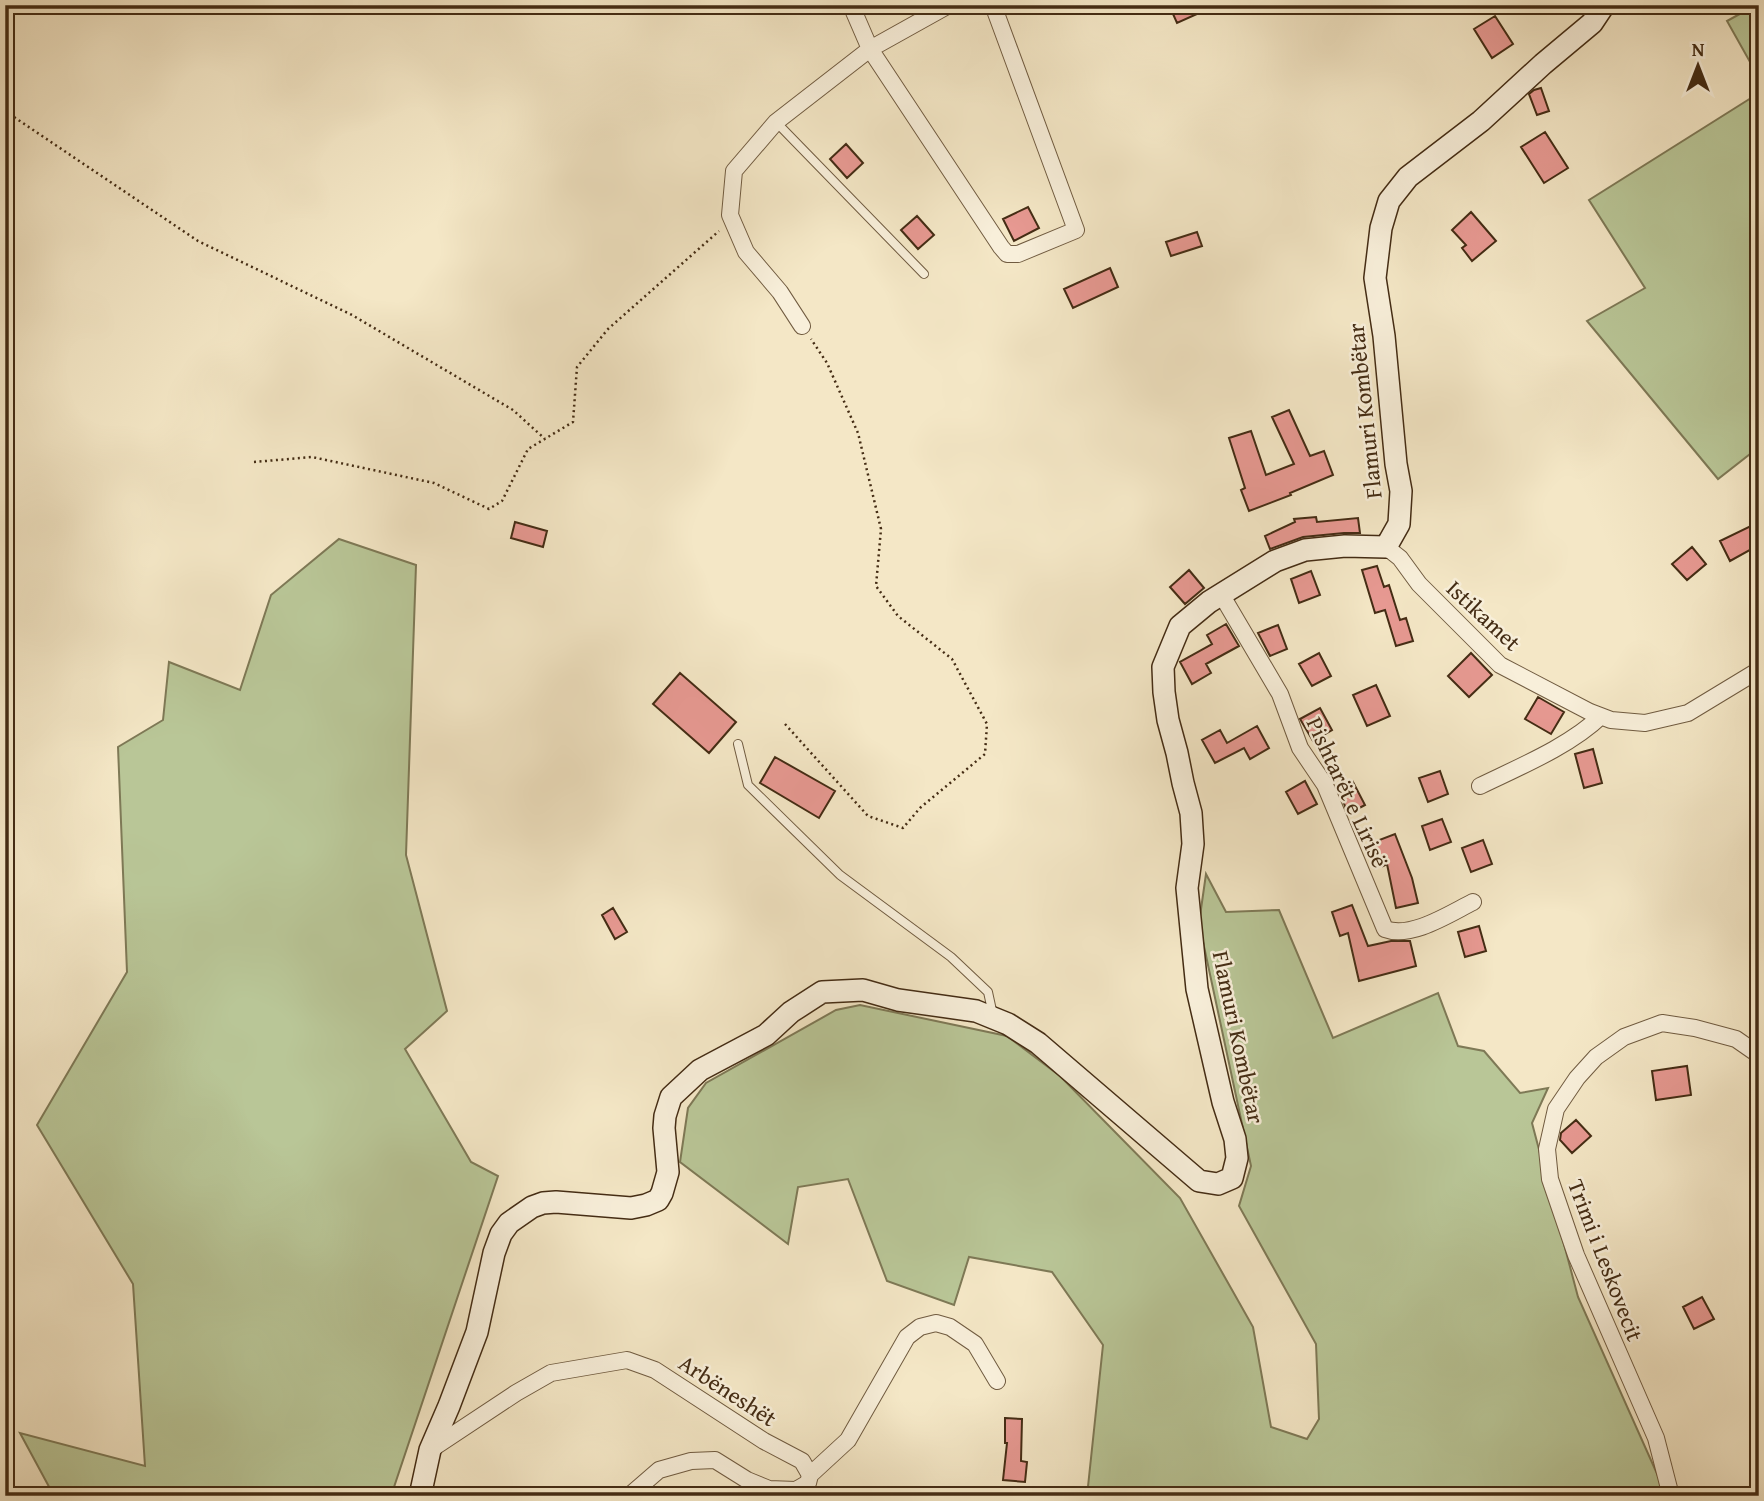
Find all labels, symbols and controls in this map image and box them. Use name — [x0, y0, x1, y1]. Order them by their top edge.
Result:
north arrow — [1662, 32, 1732, 102]
text: N — [1692, 35, 1705, 63]
street label: Flamuri Kombëtar — [1338, 321, 1390, 500]
street label: Istikamet — [1439, 572, 1529, 658]
street label: Pishtarët e Lirisë — [1299, 711, 1397, 873]
street label: Flamuri Kombëtar — [1205, 947, 1274, 1127]
street label: Trimi i Leskovecit — [1560, 1174, 1652, 1346]
street label: Arbëneshët — [673, 1346, 783, 1434]

